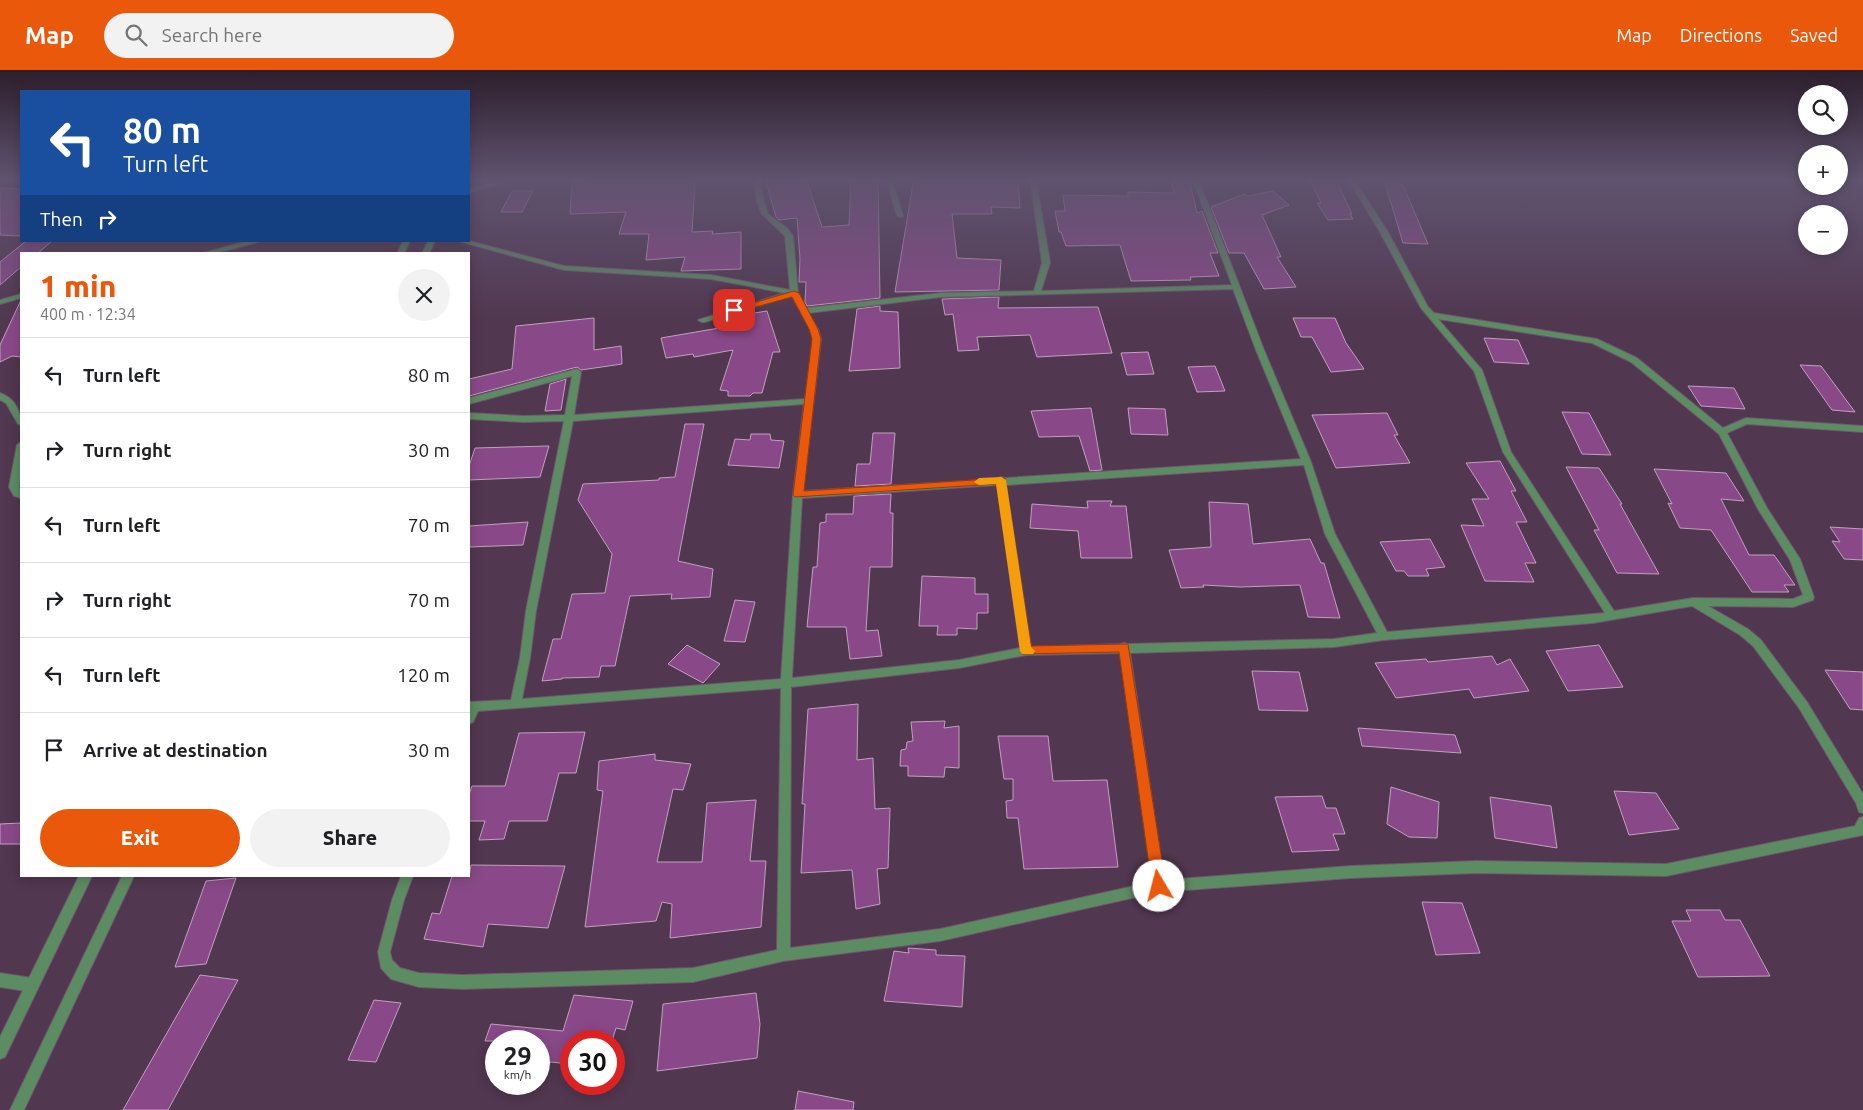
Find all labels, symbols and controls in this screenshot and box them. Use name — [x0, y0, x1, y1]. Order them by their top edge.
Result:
search box — [104, 13, 454, 58]
icon: search — [122, 21, 150, 49]
text: Map — [25, 22, 74, 49]
text: Search here — [162, 24, 262, 46]
text: Map — [1616, 25, 1652, 45]
text: Directions — [1680, 25, 1762, 45]
text: Saved — [1790, 25, 1838, 45]
map controls — [1798, 85, 1848, 255]
button: search — [1798, 85, 1848, 135]
icon: left — [40, 110, 105, 175]
text: 80 m — [123, 110, 201, 150]
button: + — [1798, 145, 1848, 195]
text: Turn left — [123, 151, 208, 176]
icon: right — [93, 205, 121, 233]
button: − — [1798, 205, 1848, 255]
text: Then — [40, 208, 83, 230]
text: 1 min — [40, 269, 116, 303]
button: close — [398, 269, 450, 321]
pin — [713, 289, 755, 331]
icon: arrive — [720, 296, 748, 324]
text: 400 m · 12:34 — [40, 305, 136, 323]
icon: left — [40, 361, 68, 389]
text: Turn left — [83, 364, 161, 386]
text: 80 m — [408, 364, 450, 386]
icon: right — [40, 436, 68, 464]
text: Turn right — [83, 439, 171, 461]
text: 30 m — [408, 439, 450, 461]
icon: left — [40, 511, 68, 539]
text: Turn left — [83, 514, 161, 536]
text: 70 m — [408, 514, 450, 536]
icon: right — [40, 586, 68, 614]
text: Turn right — [83, 589, 171, 611]
text: 70 m — [408, 589, 450, 611]
icon: left — [40, 661, 68, 689]
text: Turn left — [83, 664, 161, 686]
text: 120 m — [397, 664, 450, 686]
icon: arrive — [40, 736, 68, 764]
text: Arrive at destination — [83, 739, 268, 761]
text: 30 m — [408, 739, 450, 761]
button: Exit — [40, 809, 240, 867]
button: Share — [250, 809, 450, 867]
position arrow — [1132, 859, 1184, 911]
speed limit sign: 30 — [560, 1030, 625, 1095]
text: 29 — [503, 1042, 532, 1070]
text: km/h — [504, 1068, 531, 1081]

